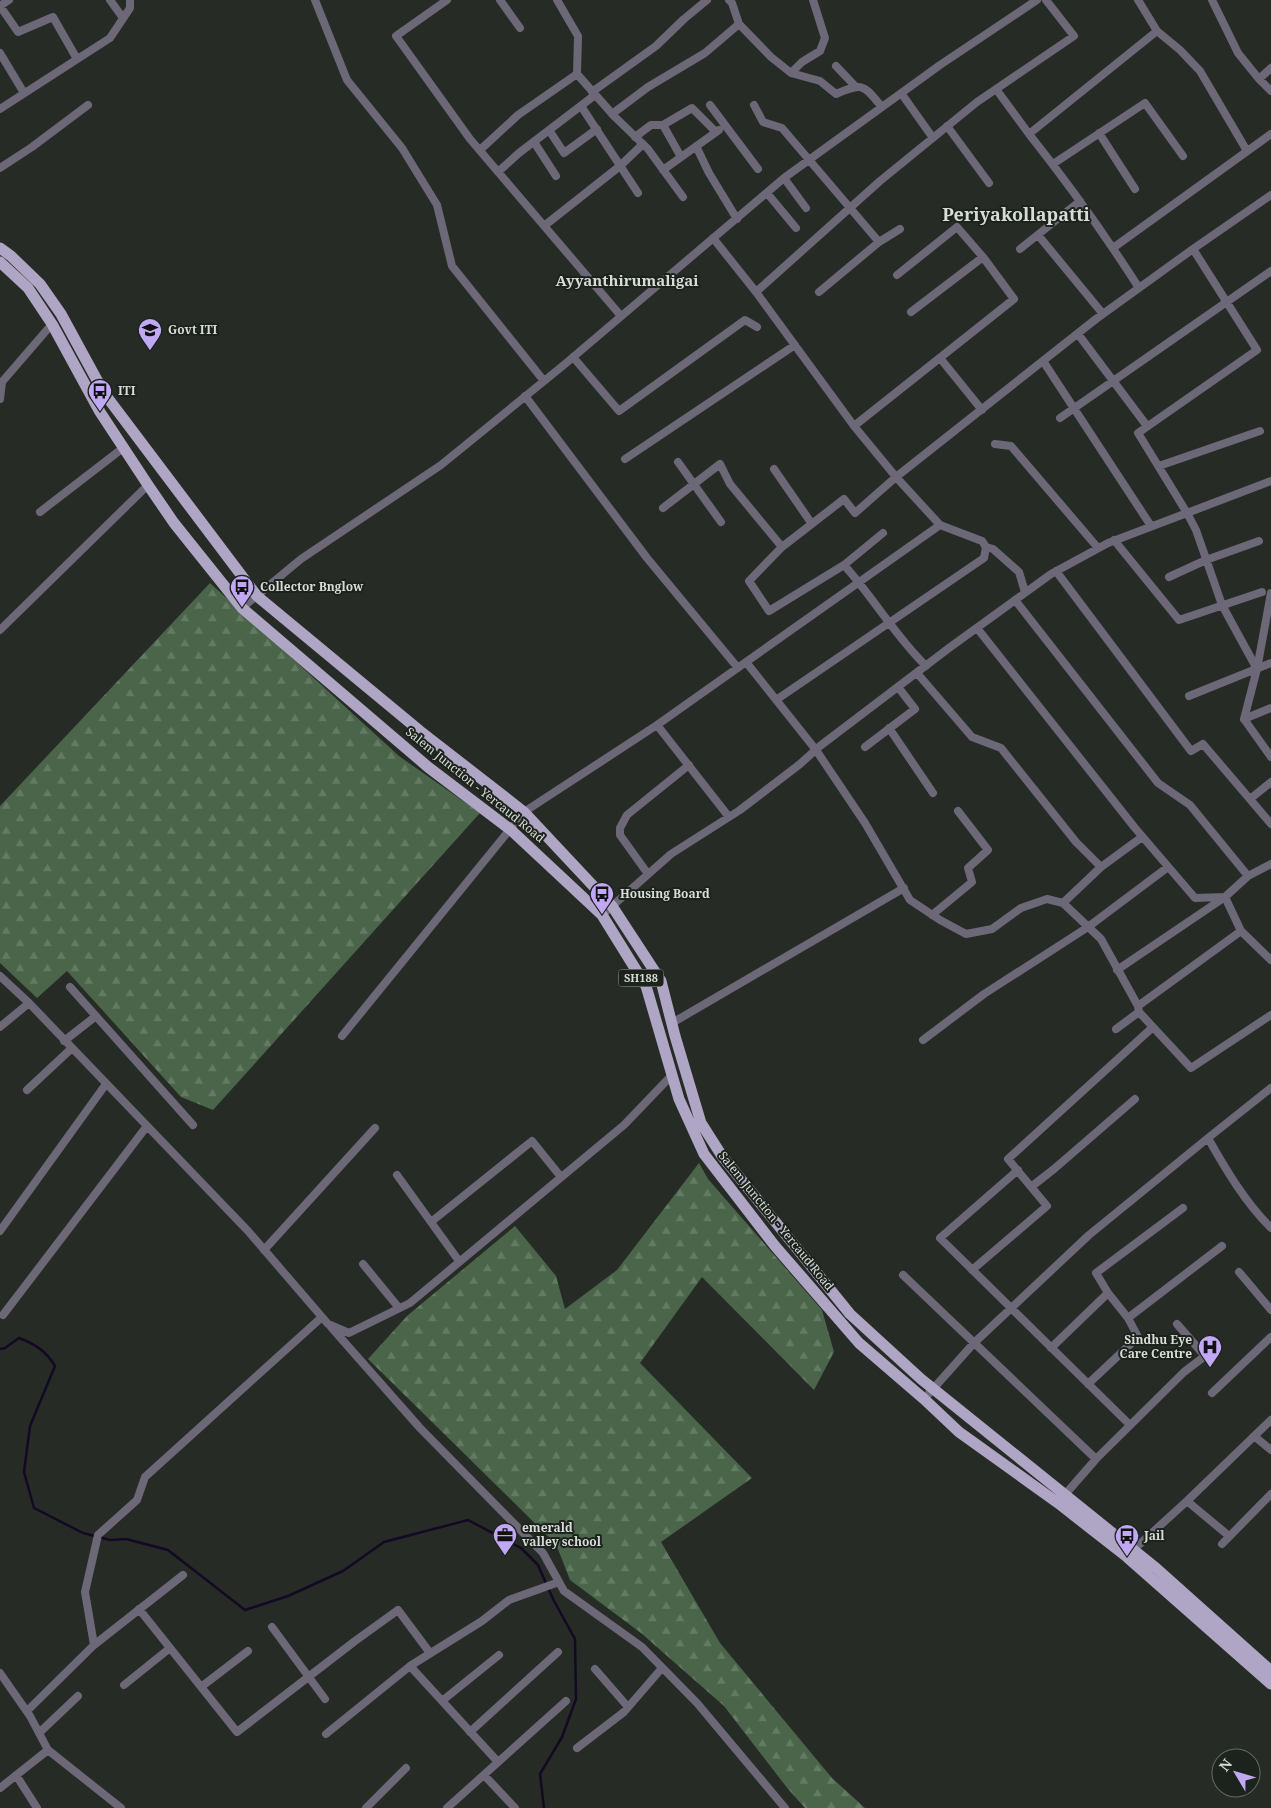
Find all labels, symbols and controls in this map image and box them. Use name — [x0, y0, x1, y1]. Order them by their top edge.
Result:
district label: Periyakollapatti — [942, 202, 1091, 226]
district label: Ayyanthirumaligai — [555, 270, 699, 290]
school or university icon: Govt ITI — [137, 317, 163, 351]
place label: Govt ITI — [168, 321, 218, 338]
bus stop icon: ITI — [87, 378, 113, 412]
place label: ITI — [118, 382, 136, 399]
bus stop icon: Collector Bnglow — [229, 574, 255, 608]
place label: Collector Bnglow — [260, 578, 364, 595]
street label: Salem Junction - Yercaud Road — [402, 723, 549, 847]
bus stop icon: Housing Board — [589, 881, 615, 915]
place label: Housing Board — [620, 885, 710, 902]
road number: SH188 — [618, 970, 664, 986]
street label: Salem Junction - Yercaud Road — [715, 1148, 838, 1294]
place label: Sindhu Eye Care Centre — [1120, 1331, 1192, 1362]
hospital icon: Sindhu Eye Care Centre — [1197, 1334, 1223, 1368]
place label: emerald valley school — [522, 1519, 602, 1550]
office icon: emerald valley school — [492, 1522, 518, 1556]
bus stop icon: Jail — [1114, 1523, 1140, 1557]
place label: Jail — [1143, 1527, 1165, 1544]
north arrow — [1211, 1748, 1261, 1798]
text: N — [1214, 1754, 1236, 1775]

